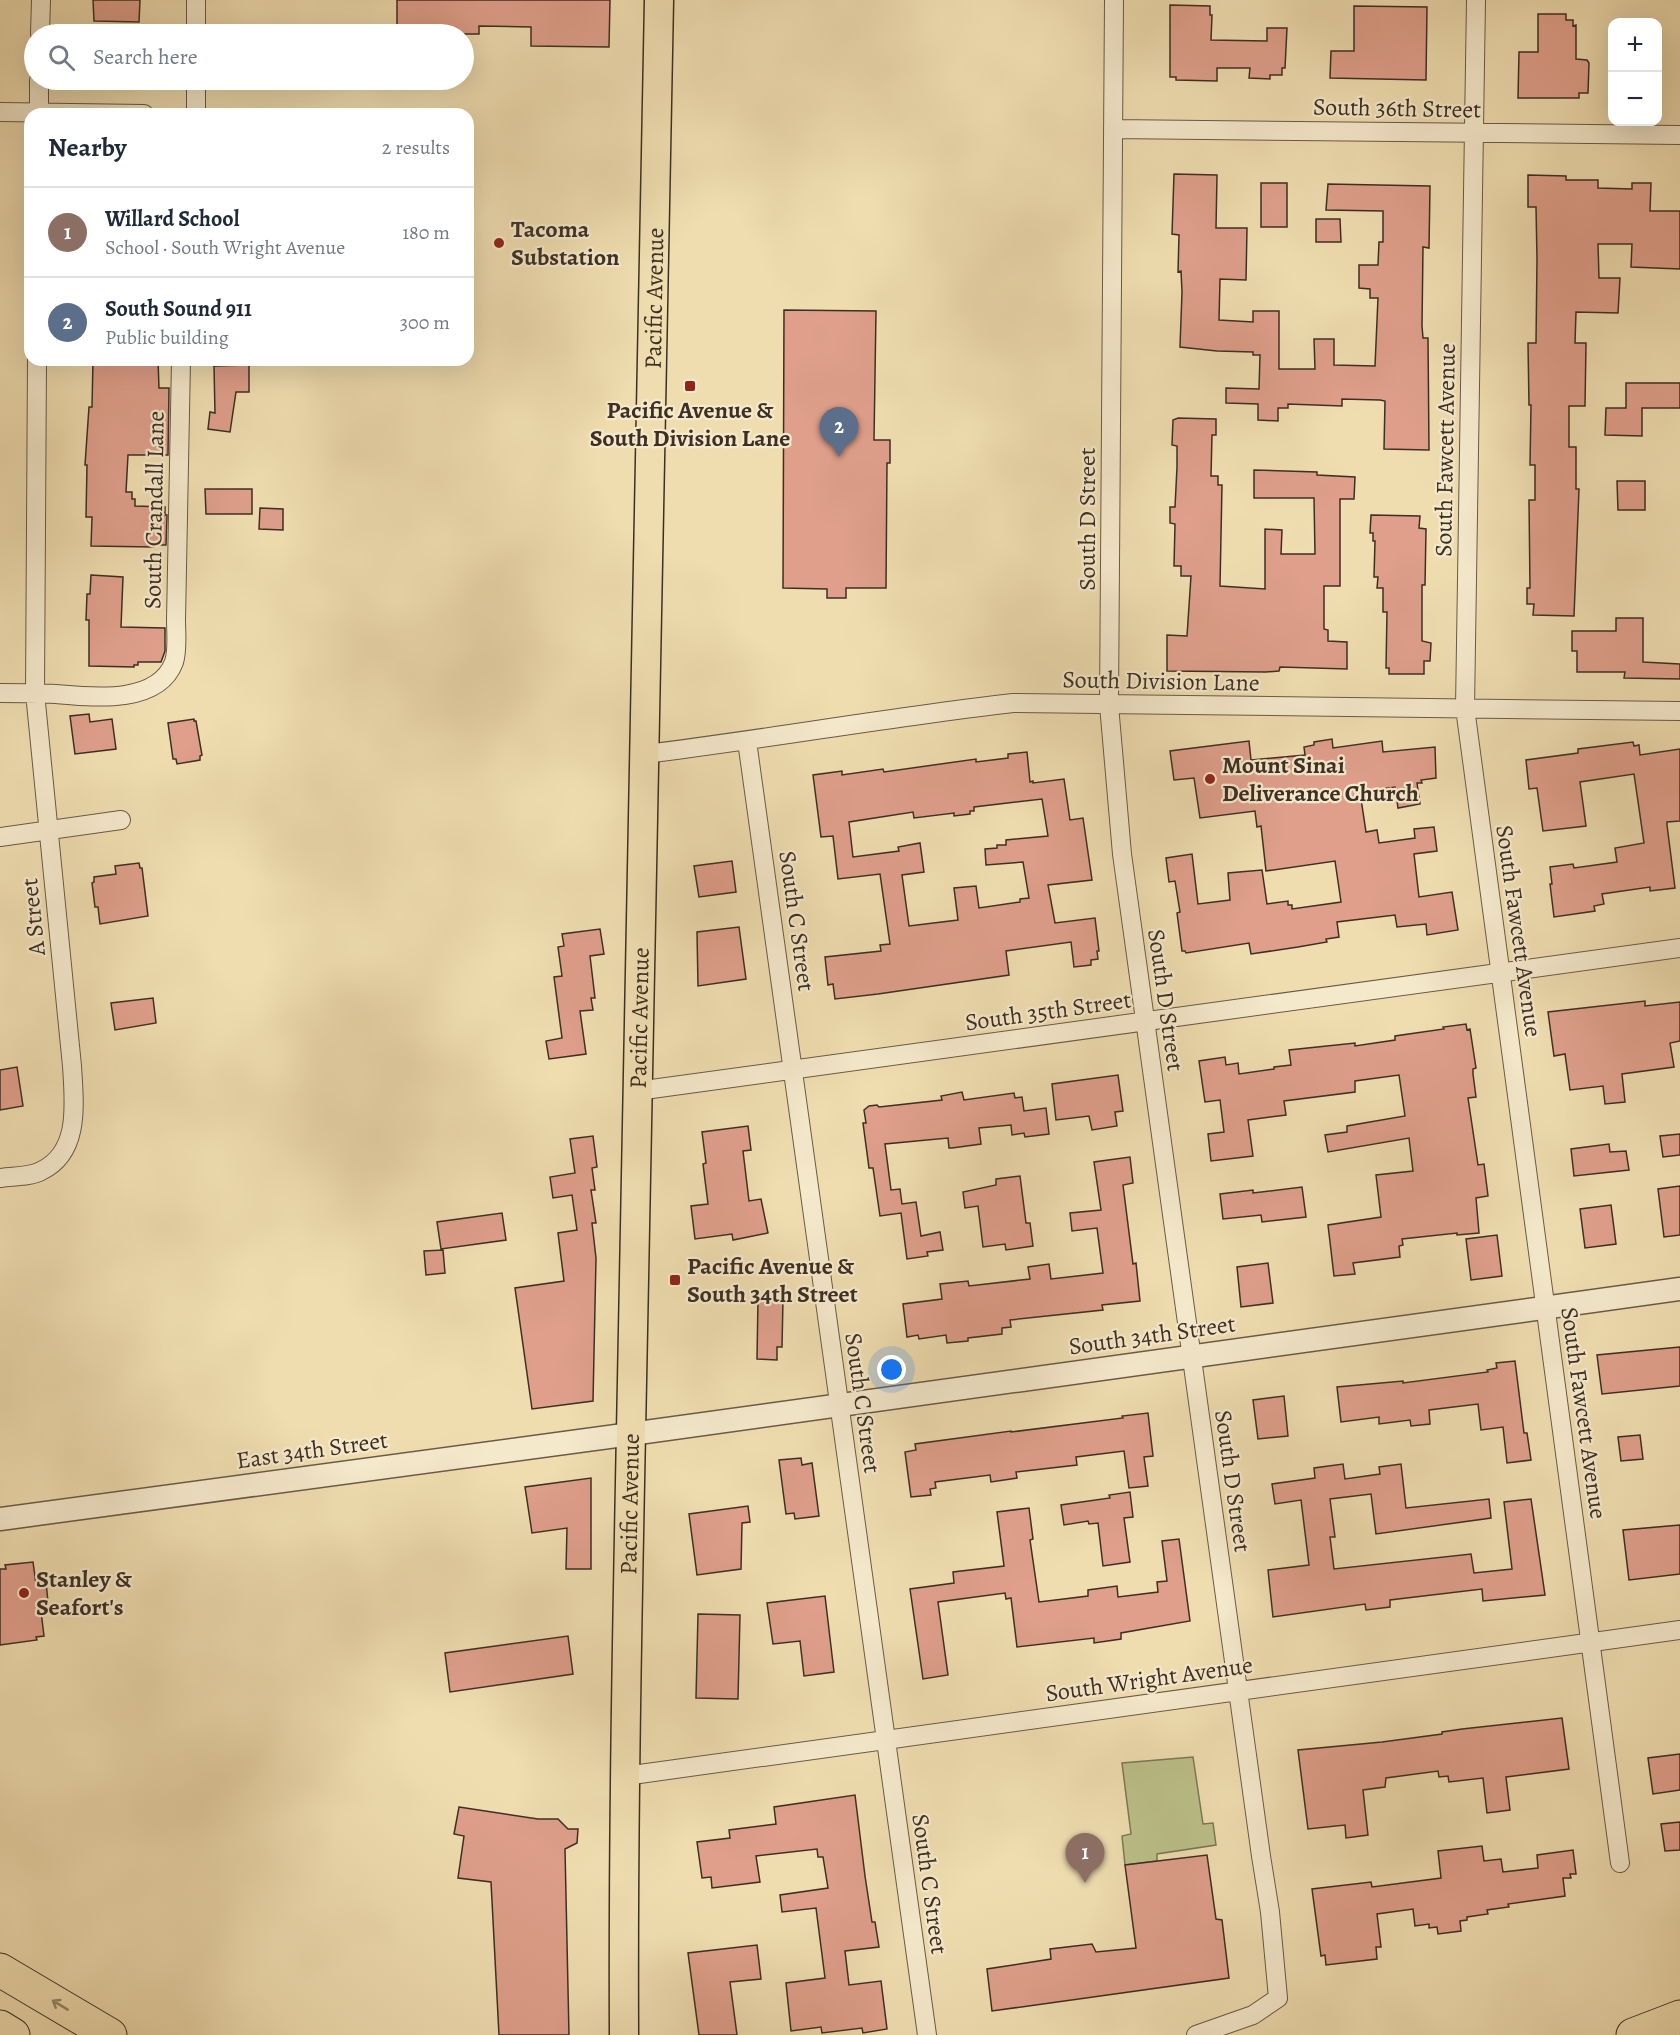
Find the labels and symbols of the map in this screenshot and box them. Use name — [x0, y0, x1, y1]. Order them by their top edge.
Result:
street label: South 36th Street — [1313, 91, 1481, 125]
place label: Tacoma Substation — [511, 213, 620, 273]
street label: Pacific Avenue — [637, 227, 671, 369]
marker: Tacoma Substation — [492, 236, 506, 250]
street label: South Fawcett Avenue — [1427, 343, 1463, 557]
marker: Pacific Avenue & South Division Lane — [683, 379, 697, 393]
place label: Pacific Avenue & South Division Lane — [590, 394, 790, 454]
pin: 2 — [820, 408, 858, 457]
street label: South Crandall Lane — [136, 411, 172, 609]
street label: South D Street — [1071, 447, 1103, 591]
street label: South Division Lane — [1062, 663, 1260, 699]
place label: Mount Sinai Deliverance Church — [1222, 749, 1419, 809]
marker: Mount Sinai Deliverance Church — [1203, 772, 1217, 786]
street label: South Fawcett Avenue — [1488, 823, 1550, 1039]
street label: South C Street — [771, 849, 823, 993]
street label: A Street — [13, 877, 53, 958]
street label: South D Street — [1140, 927, 1192, 1073]
street label: Pacific Avenue — [622, 947, 657, 1089]
street label: South 35th Street — [963, 983, 1133, 1038]
place label: Pacific Avenue & South 34th Street — [687, 1250, 858, 1310]
marker: Pacific Avenue & South 34th Street — [668, 1273, 682, 1287]
street label: South Fawcett Avenue — [1553, 1305, 1615, 1521]
street label: South 34th Street — [1067, 1307, 1237, 1363]
street label: South C Street — [837, 1331, 889, 1475]
your location — [877, 1355, 906, 1384]
street label: South D Street — [1207, 1408, 1259, 1554]
street label: East 34th Street — [234, 1424, 390, 1476]
street label: Pacific Avenue — [612, 1433, 647, 1575]
place label: Stanley & Seafort's — [36, 1563, 133, 1623]
marker: Stanley & Seafort's — [17, 1586, 31, 1600]
street label: South Wright Avenue — [1043, 1649, 1255, 1709]
street label: South C Street — [904, 1812, 956, 1956]
pin: 1 — [1066, 1834, 1104, 1883]
one-way arrow — [52, 1999, 69, 2011]

